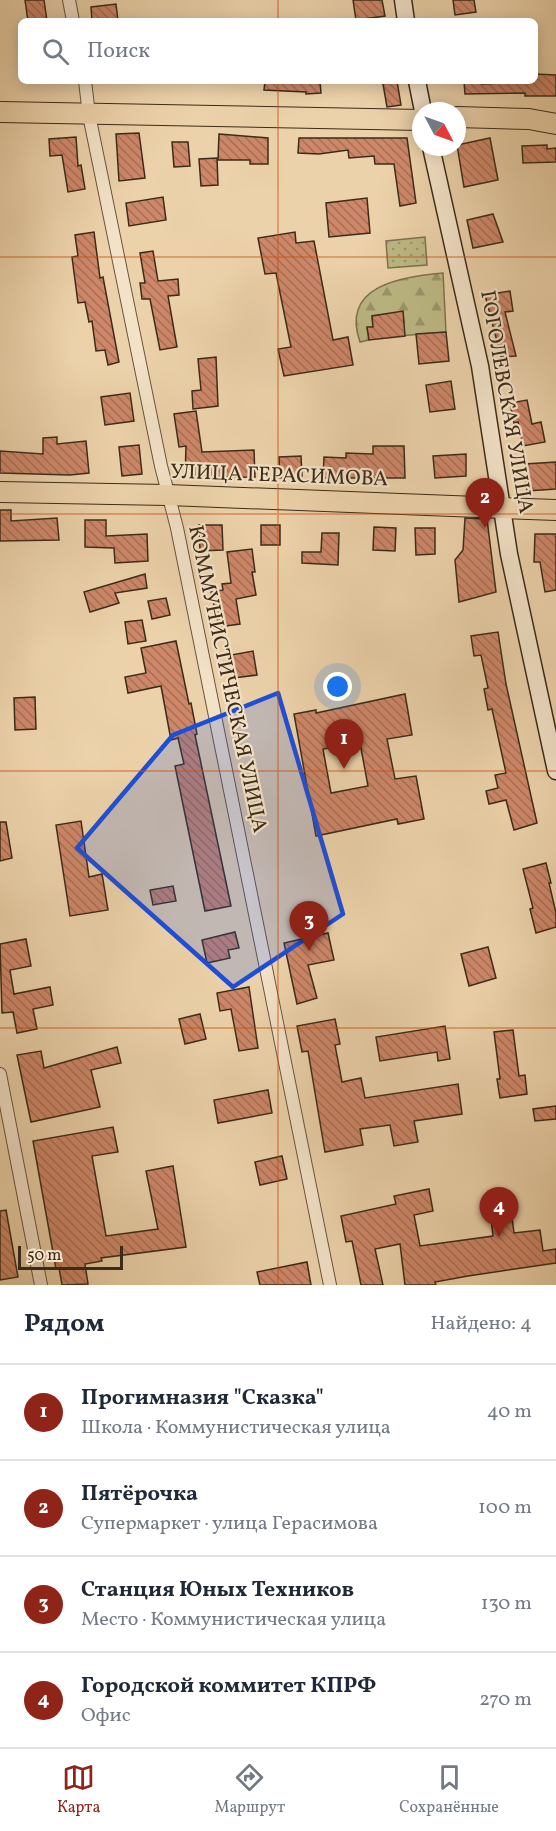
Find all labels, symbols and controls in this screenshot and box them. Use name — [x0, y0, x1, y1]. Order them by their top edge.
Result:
search box — [18, 18, 538, 84]
icon: search — [39, 35, 72, 68]
text: Поиск — [87, 36, 150, 67]
north arrow — [412, 102, 466, 156]
street label: ГОГОЛЕВСКАЯ УЛИЦА — [472, 288, 540, 516]
street label: УЛИЦА ГЕРАСИМОВА — [170, 458, 389, 494]
pin: 2 — [466, 478, 504, 528]
street label: КОММУНИСТИЧЕСКАЯ УЛИЦА — [180, 523, 274, 836]
your location — [323, 672, 352, 701]
pin: 1 — [324, 720, 364, 769]
pin: 3 — [290, 902, 328, 951]
pin: 4 — [480, 1188, 518, 1237]
scale bar — [18, 1243, 123, 1270]
text: 50 m — [27, 1245, 61, 1267]
text: Рядом — [24, 1306, 104, 1342]
text: Найдено: 4 — [431, 1310, 532, 1338]
text: Прогимназия "Сказка" — [81, 1383, 324, 1414]
text: 1 — [39, 1398, 48, 1426]
text: 40 m — [487, 1398, 532, 1426]
text: Школа · Коммунистическая улица — [81, 1414, 391, 1442]
text: Пятёрочка — [81, 1479, 198, 1510]
text: 2 — [38, 1494, 49, 1522]
text: 100 m — [478, 1494, 532, 1522]
text: Супермаркет · улица Герасимова — [81, 1510, 378, 1538]
text: Станция Юных Техников — [81, 1575, 354, 1606]
text: 3 — [38, 1590, 49, 1618]
text: 130 m — [481, 1590, 532, 1618]
text: Место · Коммунистическая улица — [81, 1606, 386, 1634]
text: Городской коммитет КПРФ — [81, 1671, 376, 1702]
text: 4 — [37, 1686, 50, 1714]
text: 270 m — [479, 1686, 532, 1714]
text: Офис — [81, 1702, 131, 1730]
tab: Карта — [57, 1761, 100, 1819]
tab: Маршрут — [214, 1761, 285, 1819]
tab: Сохранённые — [399, 1761, 499, 1819]

